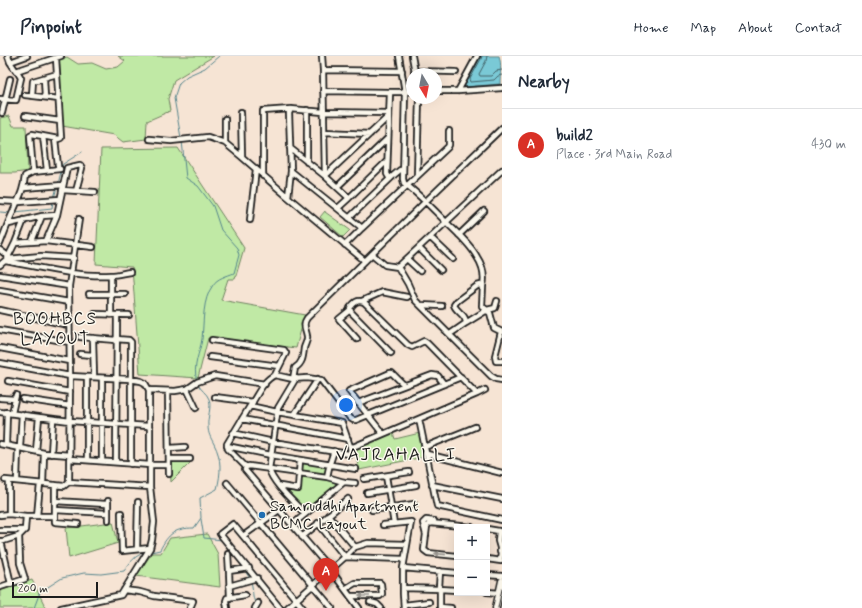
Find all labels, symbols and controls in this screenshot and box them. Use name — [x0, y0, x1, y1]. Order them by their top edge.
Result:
text: Pinpoint — [20, 15, 82, 40]
text: Home — [634, 19, 668, 37]
text: Map — [690, 19, 716, 37]
text: About — [738, 19, 773, 37]
text: Contact — [795, 19, 842, 37]
north arrow — [406, 68, 442, 104]
text: Nearby — [518, 71, 570, 93]
text: build2 — [556, 126, 593, 146]
text: A — [527, 136, 535, 153]
text: 430 m — [811, 136, 846, 153]
text: Place · 3rd Main Road — [556, 146, 672, 163]
district label: BOOHBCS LAYOUT — [13, 308, 97, 350]
your location — [336, 395, 356, 415]
district label: VAJRAHALLI — [336, 443, 456, 467]
place label: Samruddhi Apartment BCMC Layout — [270, 496, 418, 535]
marker: Samruddhi Apartment BCMC Layout — [257, 510, 267, 520]
map controls — [454, 524, 490, 596]
button: + — [454, 524, 490, 560]
one-way arrow — [434, 551, 446, 557]
pin: A — [313, 558, 339, 591]
button: − — [454, 560, 490, 596]
scale bar — [12, 580, 98, 599]
text: 200 m — [18, 582, 48, 596]
one-way arrow — [357, 593, 370, 599]

